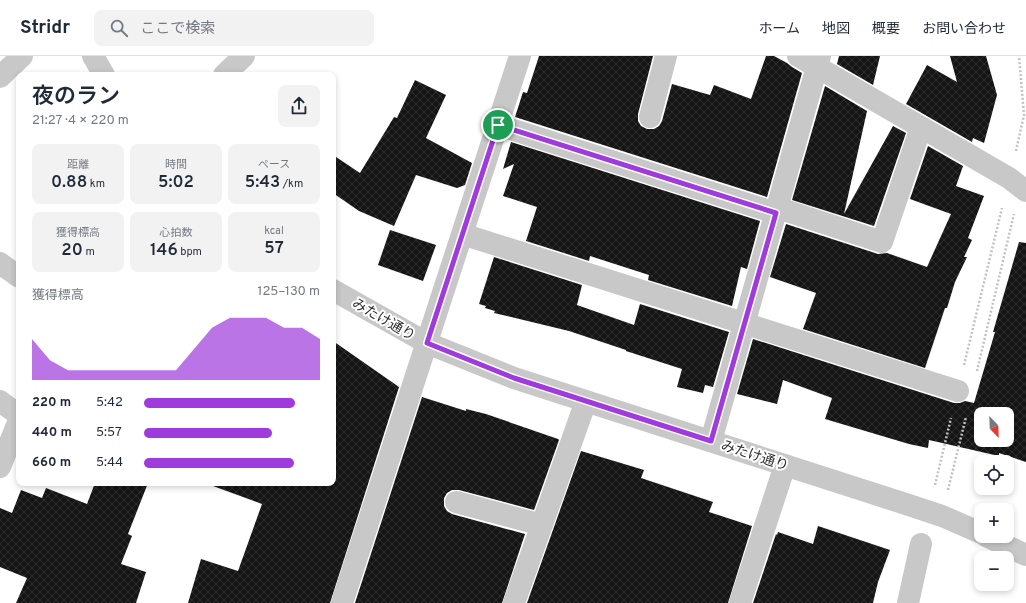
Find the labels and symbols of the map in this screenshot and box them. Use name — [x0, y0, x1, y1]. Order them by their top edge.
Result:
pin — [481, 108, 515, 142]
street label: みたけ通り — [349, 295, 418, 345]
north arrow — [974, 407, 1014, 447]
street label: みたけ通り — [719, 438, 790, 475]

